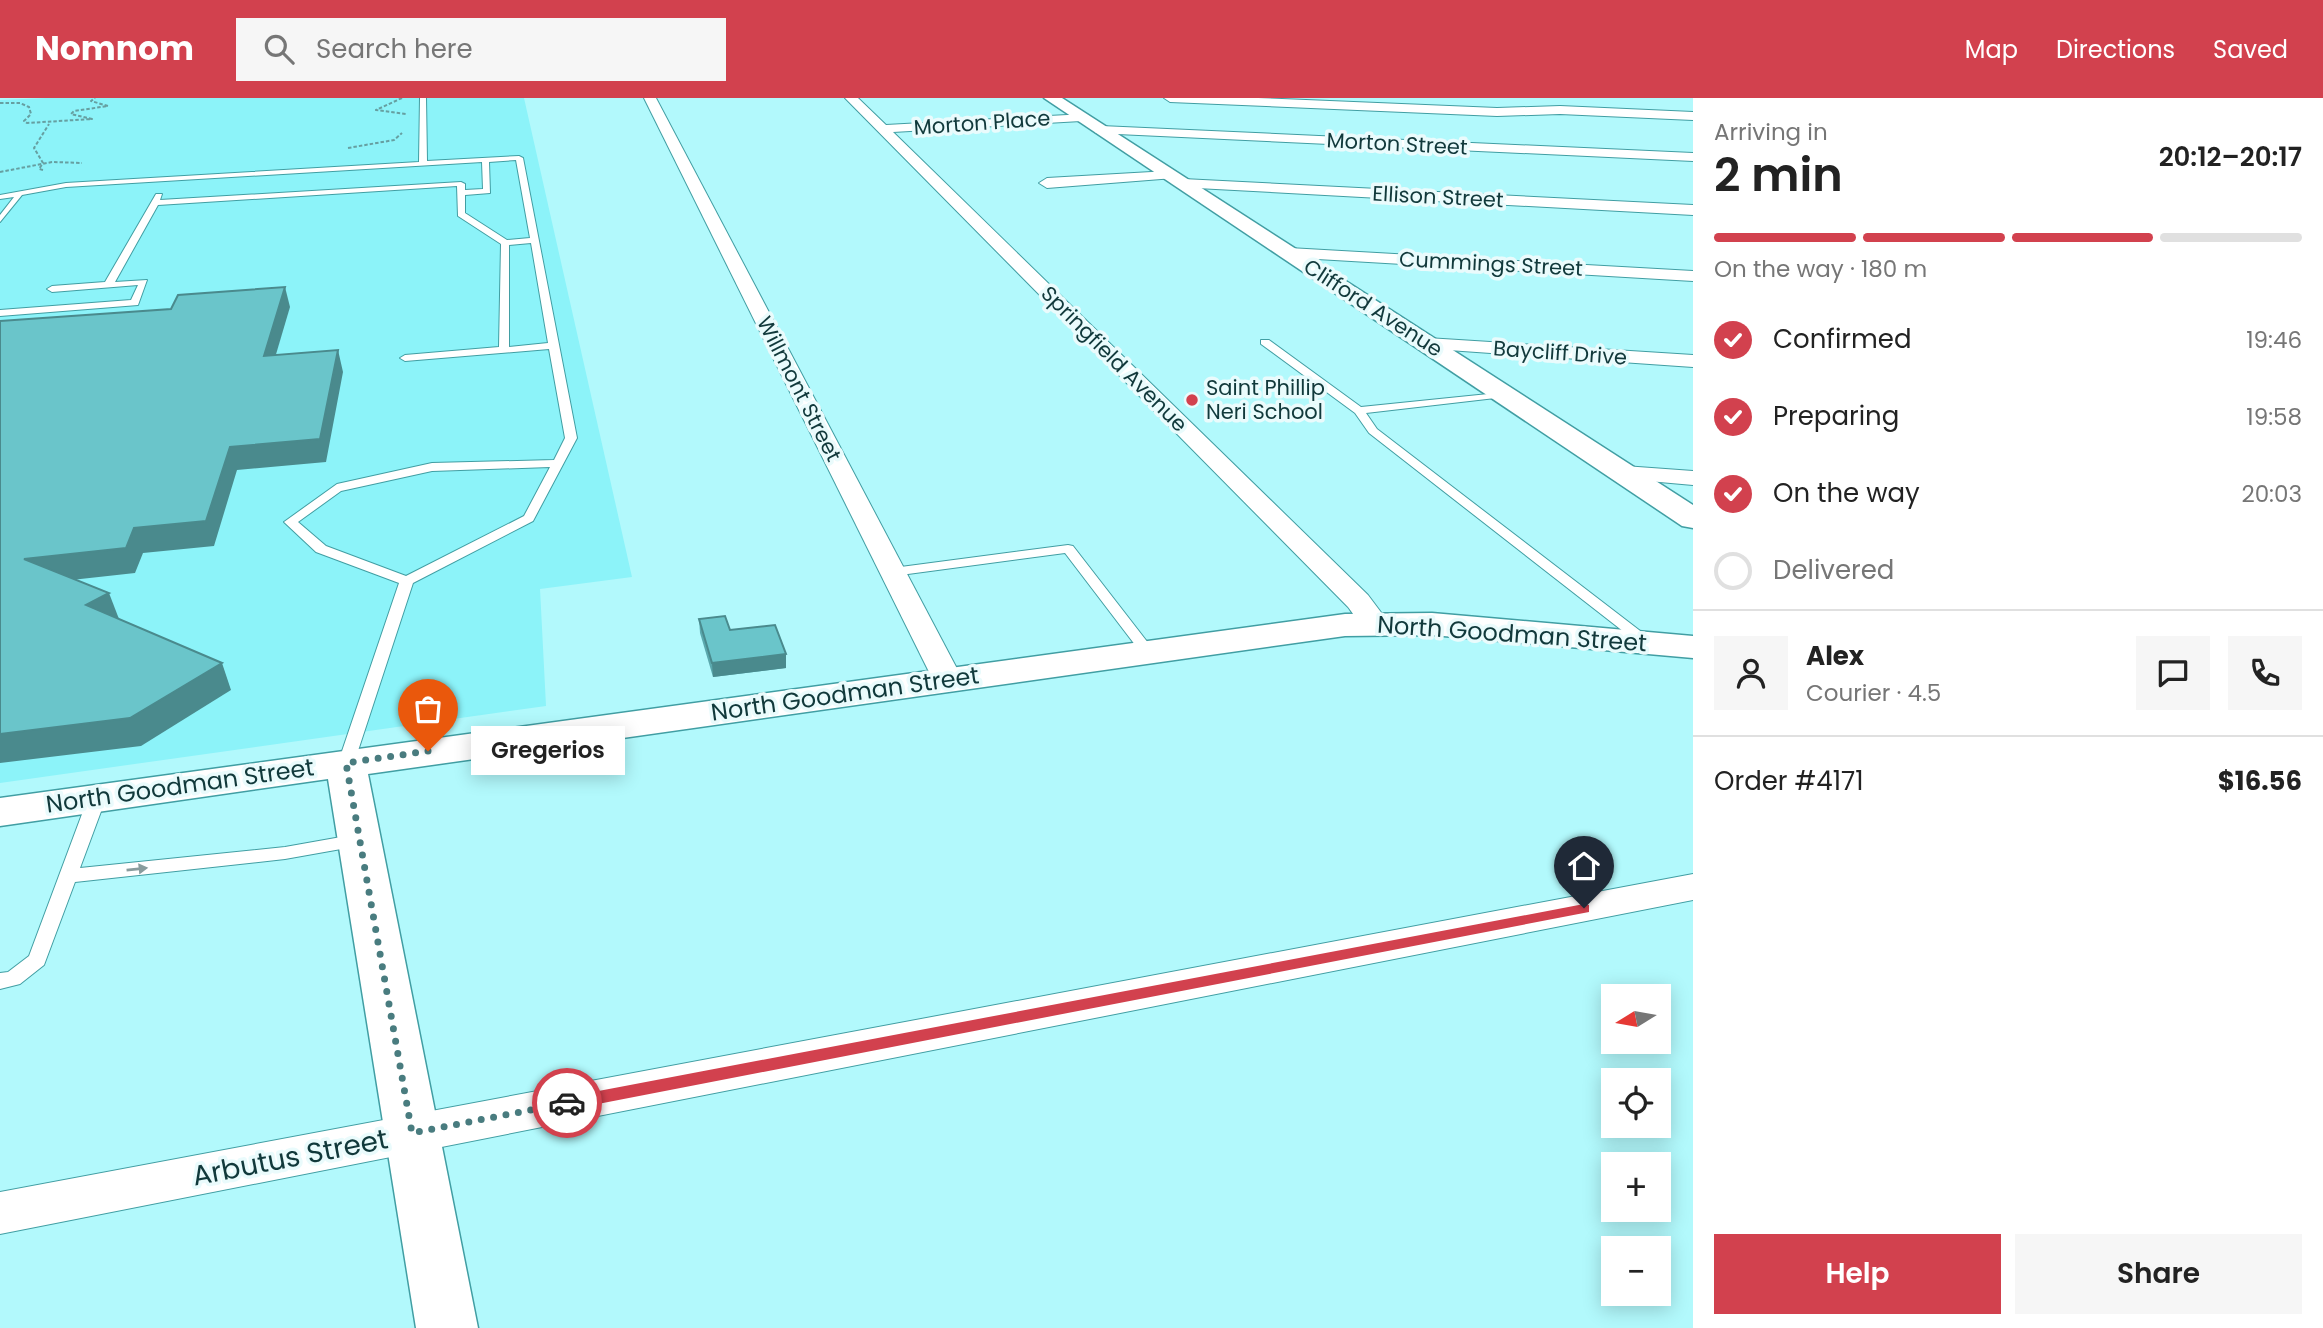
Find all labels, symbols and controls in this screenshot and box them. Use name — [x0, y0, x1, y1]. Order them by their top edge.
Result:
search box — [236, 18, 726, 81]
text: Nomnom — [35, 25, 194, 72]
icon: search — [260, 30, 298, 68]
text: Search here — [316, 31, 473, 67]
text: Map — [1965, 33, 2018, 66]
text: Directions — [2056, 33, 2175, 66]
text: Saved — [2213, 33, 2288, 66]
street label: Morton Place — [913, 103, 1051, 142]
text: Arriving in — [1714, 116, 1828, 148]
street label: Morton Street — [1326, 125, 1468, 162]
text: 20:12–20:17 — [2159, 139, 2302, 175]
text: 2 min — [1714, 143, 1843, 207]
street label: Ellison Street — [1372, 179, 1504, 214]
street label: Cummings Street — [1399, 244, 1584, 283]
street label: Clifford Avenue — [1298, 252, 1448, 363]
text: On the way · 180 m — [1714, 253, 1927, 285]
street label: Springfield Avenue — [1035, 279, 1194, 438]
street label: Willmont Street — [750, 311, 849, 466]
icon: check — [1714, 321, 1752, 359]
text: Confirmed — [1773, 321, 1911, 357]
text: 19:46 — [2246, 324, 2302, 356]
street label: Baycliff Drive — [1492, 333, 1628, 372]
place label: Saint Phillip Neri School — [1206, 373, 1325, 426]
marker: Saint Phillip Neri School — [1184, 392, 1200, 408]
icon: check — [1714, 398, 1752, 436]
text: Preparing — [1773, 398, 1899, 434]
text: 19:58 — [2246, 401, 2302, 433]
icon: check — [1714, 475, 1752, 513]
text: On the way — [1773, 475, 1920, 511]
text: 20:03 — [2241, 478, 2302, 510]
text: Delivered — [1773, 552, 1894, 588]
street label: North Goodman Street — [1376, 608, 1648, 659]
button: person — [1714, 636, 1788, 710]
button: chat — [2136, 636, 2210, 710]
button: phone — [2228, 636, 2302, 710]
text: Alex — [1806, 638, 1864, 674]
street label: North Goodman Street — [709, 658, 981, 729]
text: Courier · 4.5 — [1806, 677, 1941, 709]
pin — [398, 679, 458, 751]
icon: bag — [409, 690, 447, 728]
callout: Gregerios — [470, 726, 624, 776]
text: Gregerios — [491, 734, 605, 766]
street label: North Goodman Street — [44, 750, 316, 821]
text: Order #4171 — [1714, 763, 1864, 799]
text: $16.56 — [2218, 763, 2302, 799]
pin — [1554, 836, 1614, 908]
icon: home — [1565, 847, 1603, 885]
one-way arrow — [126, 863, 148, 874]
north arrow — [1601, 984, 1671, 1054]
map controls — [1601, 984, 1671, 1306]
courier — [532, 1068, 602, 1138]
button: locate — [1601, 1068, 1671, 1138]
icon: car — [548, 1084, 586, 1122]
street label: Arbutus Street — [189, 1119, 391, 1196]
button: + — [1601, 1152, 1671, 1222]
button: Help — [1714, 1234, 2001, 1314]
button: Share — [2015, 1234, 2302, 1314]
button: − — [1601, 1236, 1671, 1306]

